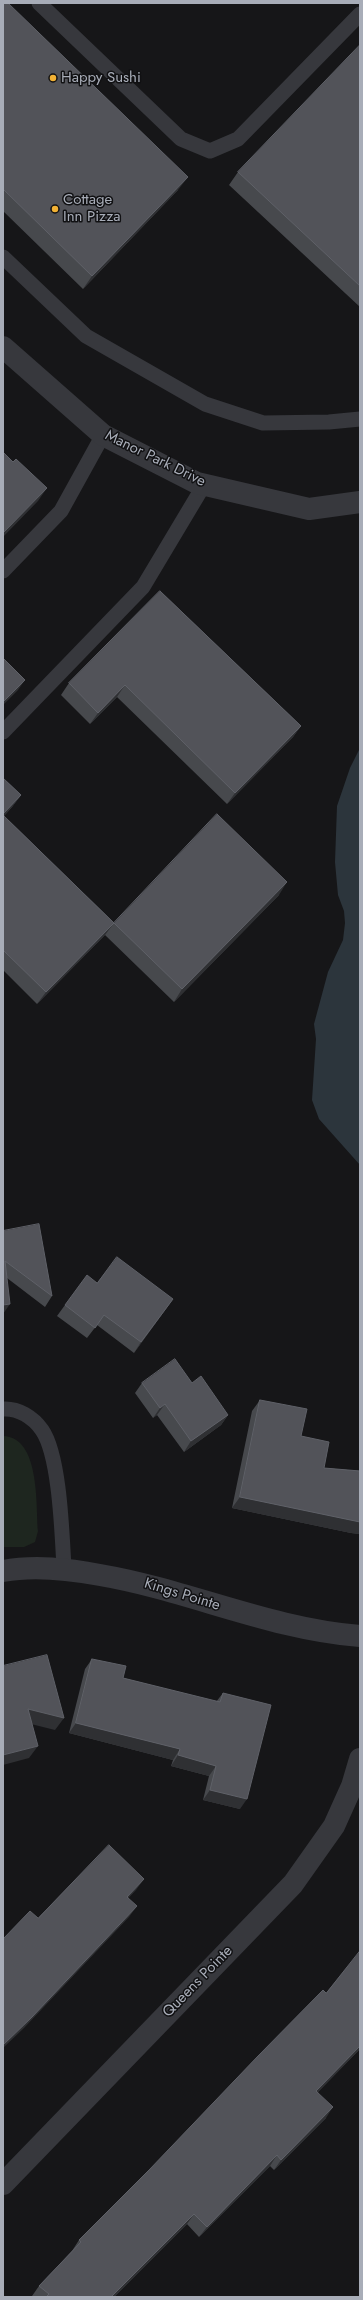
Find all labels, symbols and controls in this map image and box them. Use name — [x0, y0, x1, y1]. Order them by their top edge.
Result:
place label: Happy Sushi — [61, 69, 141, 87]
marker: Happy Sushi — [48, 73, 58, 83]
place label: Cottage Inn Pizza — [63, 191, 121, 226]
marker: Cottage Inn Pizza — [50, 204, 60, 214]
street label: Manor Park Drive — [102, 427, 208, 491]
street label: Kings Pointe — [142, 1575, 222, 1615]
street label: Queens Pointe — [159, 1942, 237, 2022]

